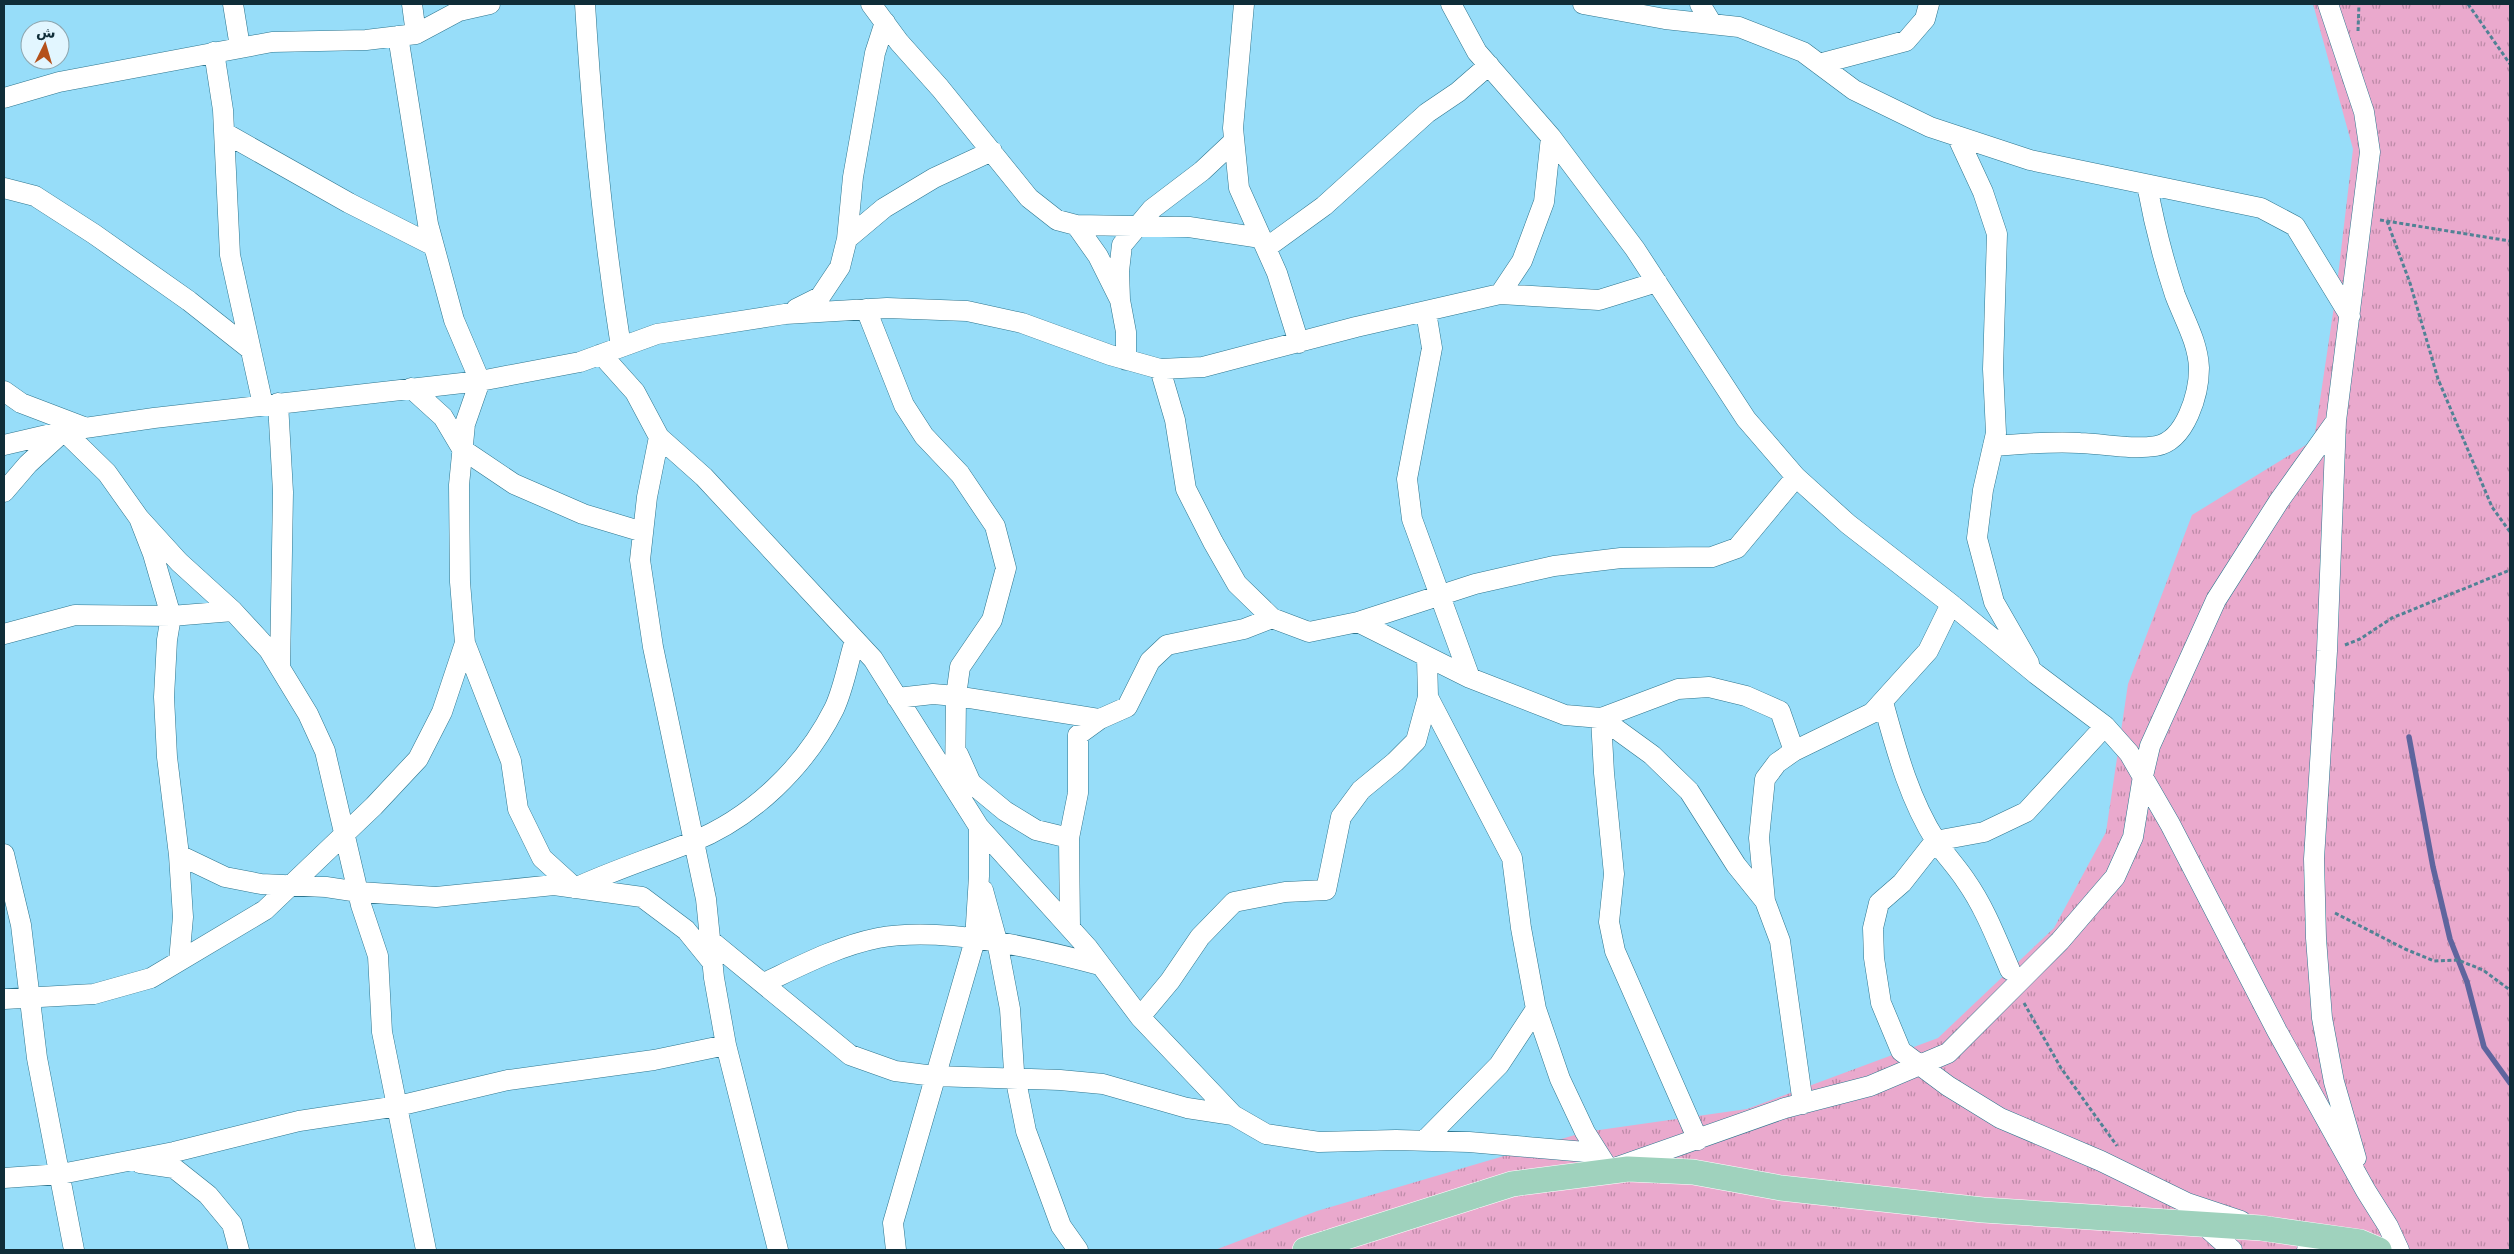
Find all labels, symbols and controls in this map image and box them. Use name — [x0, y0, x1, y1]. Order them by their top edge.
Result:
north arrow — [20, 20, 70, 70]
text: ش — [36, 23, 56, 41]

